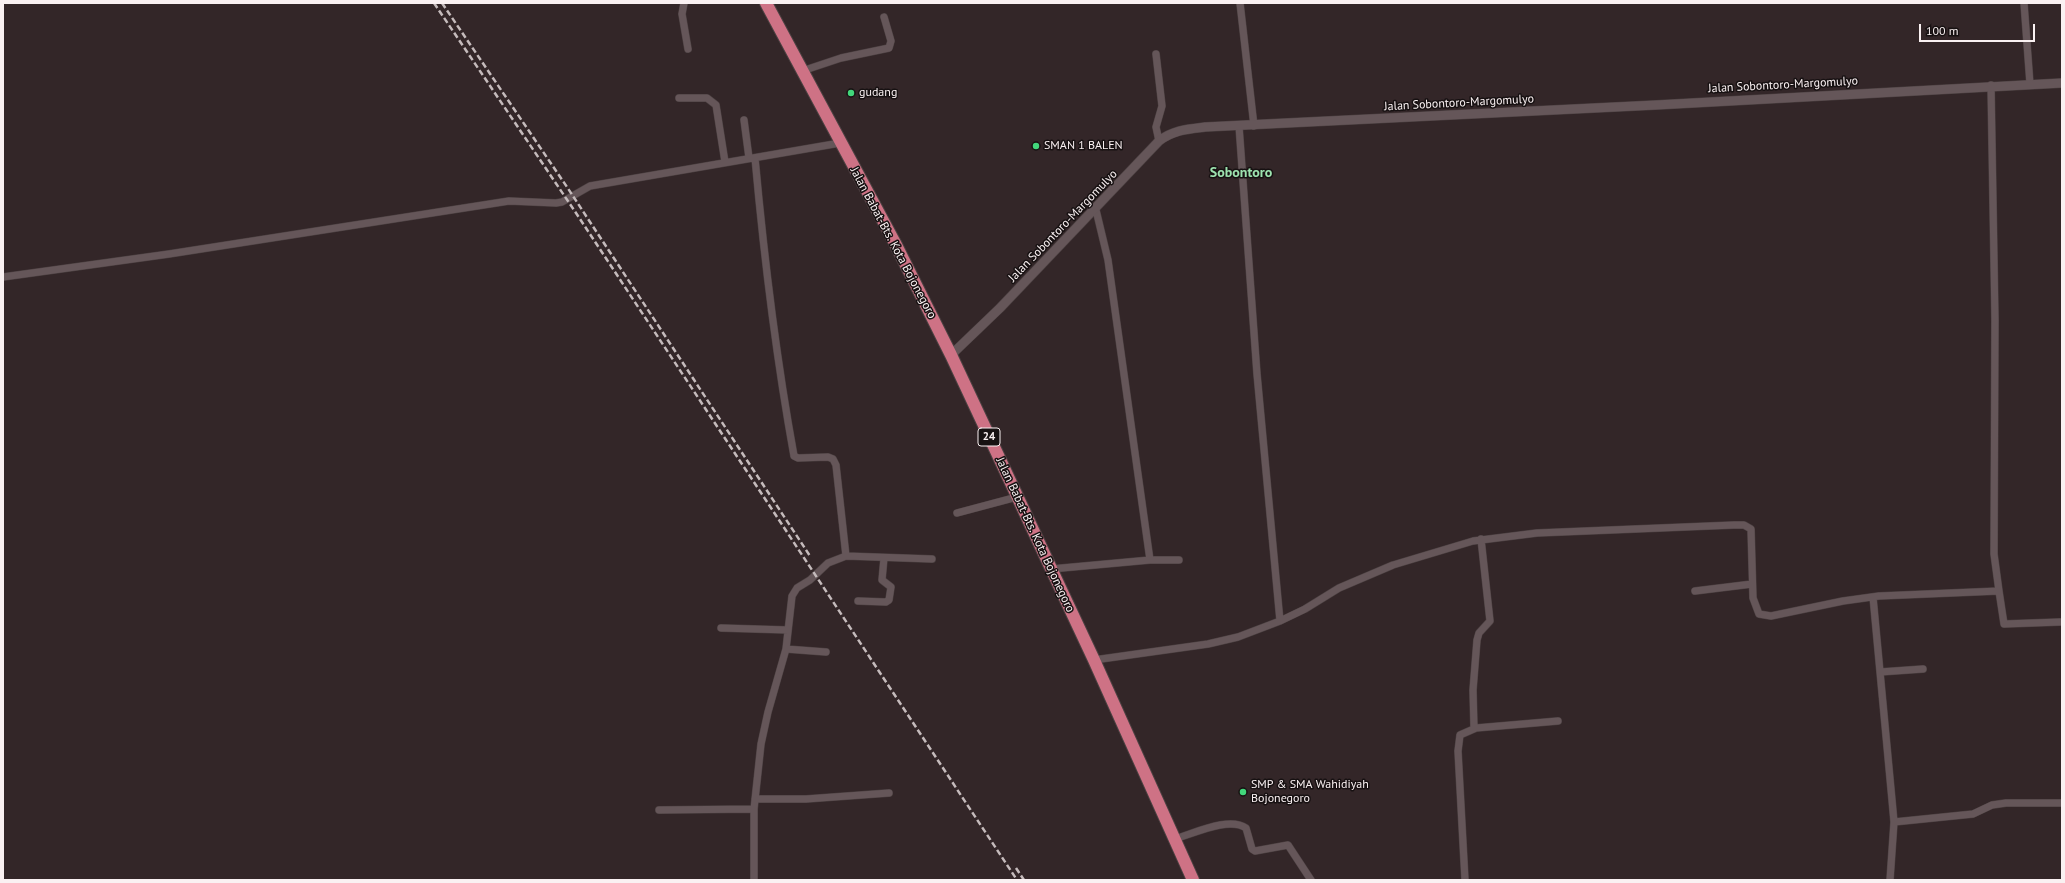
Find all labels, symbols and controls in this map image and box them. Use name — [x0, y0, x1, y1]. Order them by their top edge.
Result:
scale bar — [1921, 16, 2037, 42]
text: 100 m — [1926, 23, 1959, 38]
street label: Jalan Sobontoro-Margomulyo — [1708, 74, 1858, 96]
place label: gudang — [859, 86, 897, 100]
marker: gudang — [846, 88, 856, 98]
street label: Jalan Sobontoro-Margomulyo — [1384, 92, 1534, 114]
place label: SMAN 1 BALEN — [1044, 139, 1123, 153]
marker: SMAN 1 BALEN — [1031, 141, 1041, 151]
street label: Jalan Babat-Bts. Kota Bojonegoro — [847, 165, 939, 321]
district label: Sobontoro — [1210, 165, 1272, 181]
street label: Jalan Sobontoro-Margomulyo — [1006, 167, 1120, 285]
road number: 24 — [978, 428, 1000, 446]
street label: Jalan Babat-Bts. Kota Bojonegoro — [993, 455, 1077, 615]
place label: SMP & SMA Wahidiyah Bojonegoro — [1251, 778, 1369, 806]
marker: SMP & SMA Wahidiyah Bojonegoro — [1238, 787, 1248, 797]

